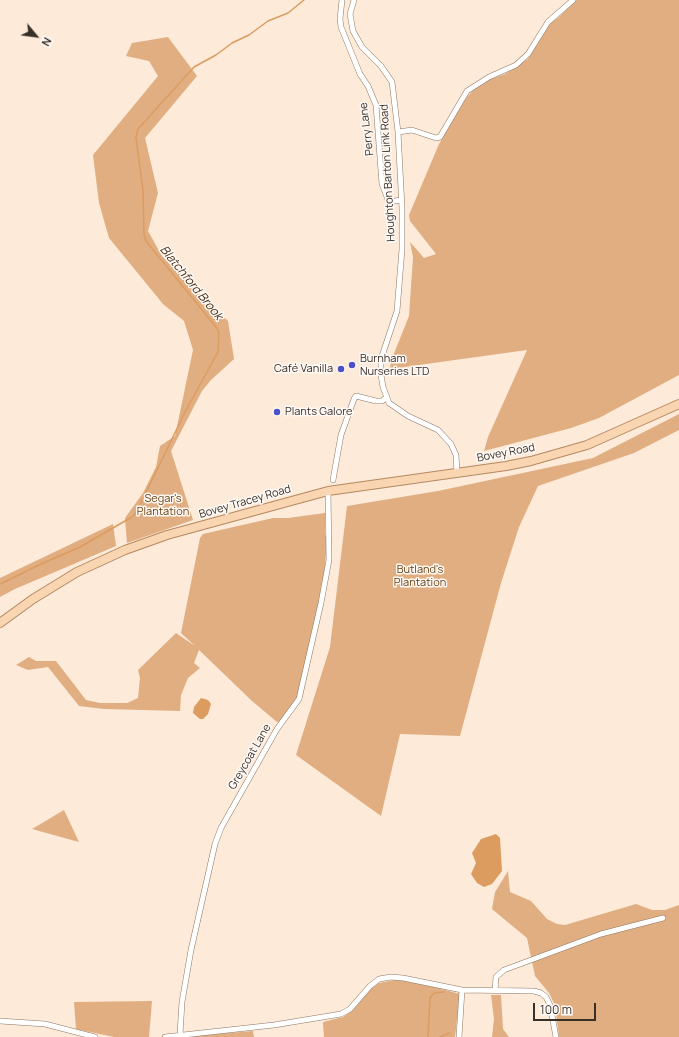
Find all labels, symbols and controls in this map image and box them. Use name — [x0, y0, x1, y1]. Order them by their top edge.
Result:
north arrow — [16, 16, 56, 56]
text: N — [38, 35, 55, 49]
street label: Perry Lane — [357, 102, 377, 156]
street label: Houghton Barton Link Road — [378, 104, 398, 242]
water label: Blatchford Brook — [157, 243, 225, 323]
place label: Burnham Nurseries LTD — [360, 352, 429, 378]
marker: Burnham Nurseries LTD — [347, 360, 357, 370]
place label: Café Vanilla — [274, 362, 333, 376]
marker: Café Vanilla — [336, 364, 346, 374]
place label: Plants Galore — [285, 405, 352, 419]
marker: Plants Galore — [272, 407, 282, 417]
street label: Bovey Road — [476, 441, 536, 465]
street label: Bovey Tracey Road — [198, 483, 292, 521]
park label: Segar's Plantation — [137, 492, 189, 518]
park label: Butland's Plantation — [394, 563, 446, 589]
street label: Greycoat Lane — [226, 722, 274, 792]
scale bar — [535, 995, 598, 1021]
text: 100 m — [540, 1001, 572, 1018]

